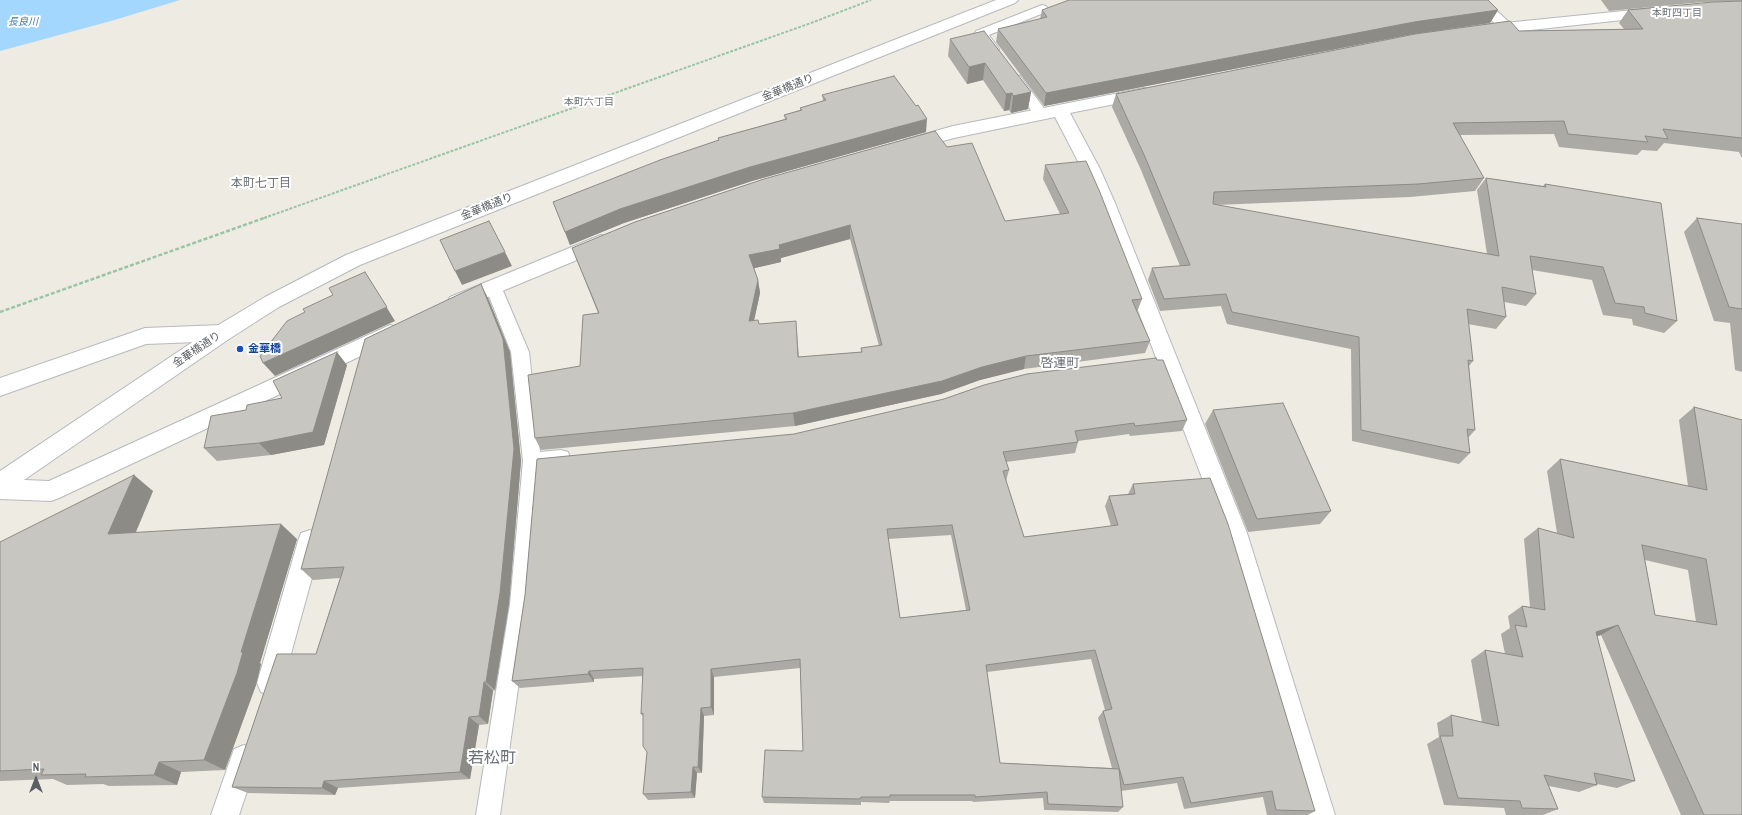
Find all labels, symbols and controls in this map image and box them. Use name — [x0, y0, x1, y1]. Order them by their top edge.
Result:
district label: 本町四丁目 — [1652, 7, 1702, 19]
water label: 長良川 — [8, 16, 38, 28]
street label: 金華橋通り — [760, 72, 816, 104]
district label: 本町六丁目 — [564, 96, 614, 108]
district label: 本町七丁目 — [231, 177, 291, 191]
street label: 金華橋通り — [459, 191, 515, 223]
street label: 金華橋通り — [171, 329, 223, 371]
place label: 金華橋 — [248, 342, 281, 356]
marker: 金華橋 — [235, 344, 245, 354]
district label: 啓運町 — [1041, 356, 1079, 372]
district label: 若松町 — [468, 749, 516, 769]
north arrow — [16, 759, 56, 799]
text: N — [33, 760, 39, 774]

